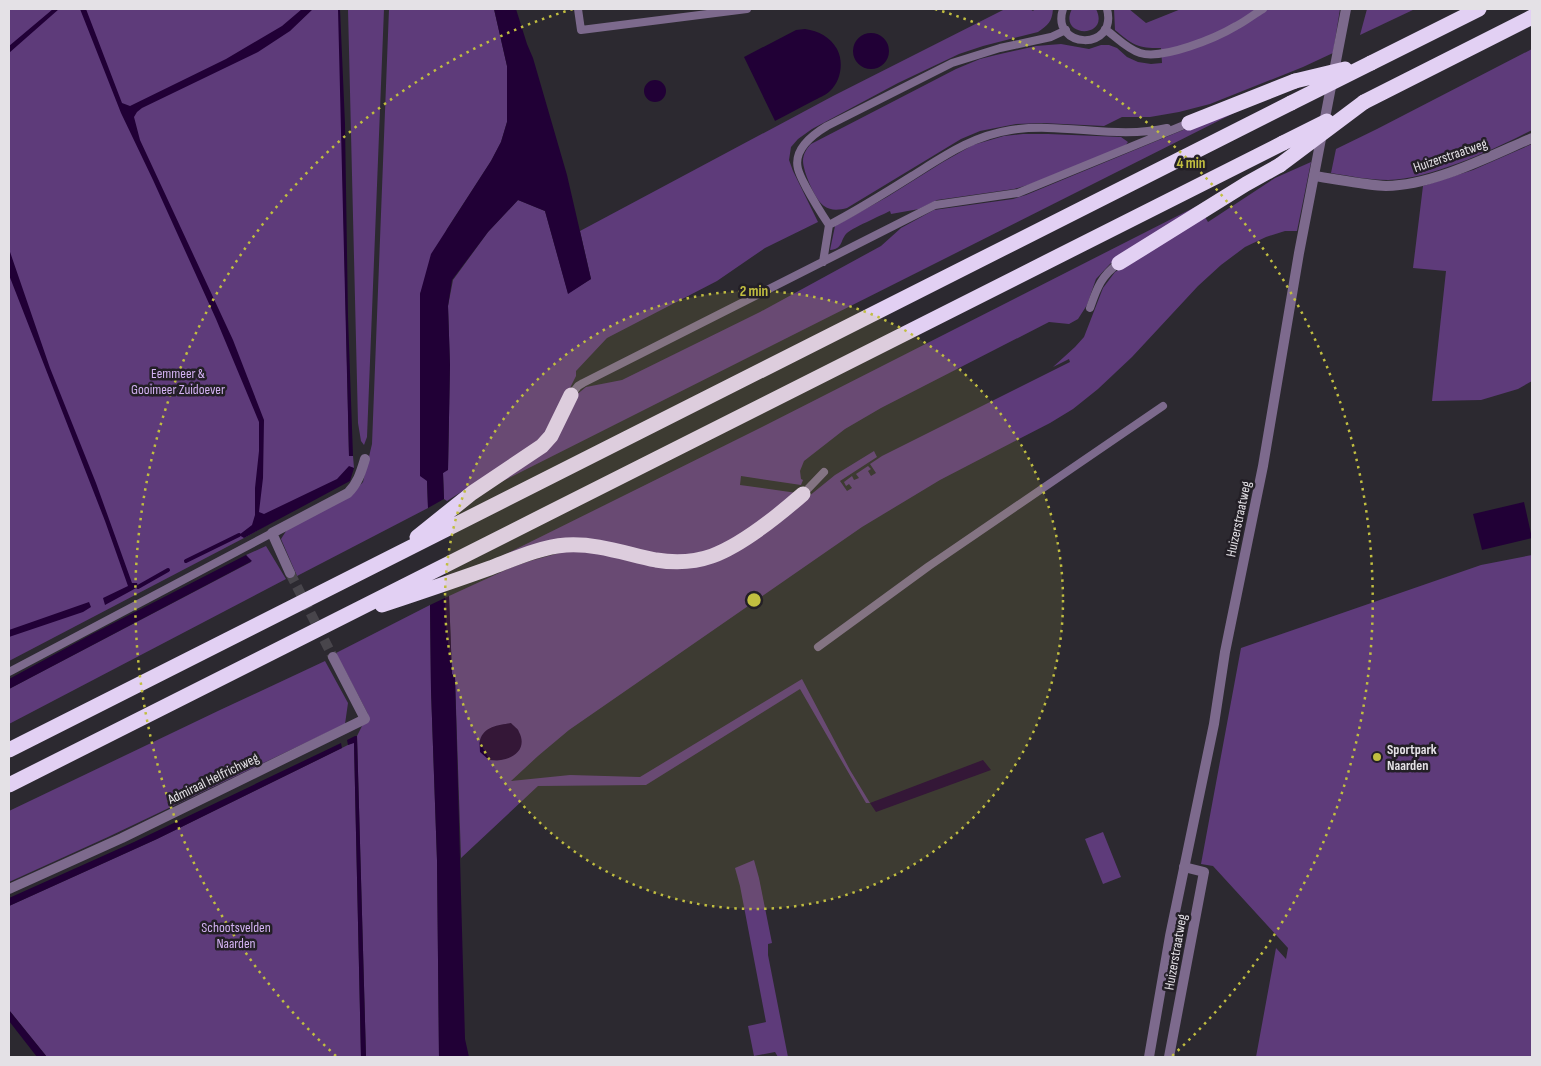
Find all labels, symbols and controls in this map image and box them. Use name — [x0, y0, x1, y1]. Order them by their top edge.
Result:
street label: Huizerstraatweg — [1411, 135, 1490, 176]
text: 4 min — [1177, 154, 1205, 173]
text: 2 min — [740, 282, 768, 301]
park label: Eemmeer & Gooimeer Zuidoever — [131, 365, 225, 398]
street label: Huizerstraatweg — [1222, 479, 1255, 559]
centre of rings — [745, 591, 763, 609]
place label: Sportpark Naarden — [1387, 741, 1437, 774]
street label: Admiraal Helfrichweg — [164, 749, 262, 808]
marker: Sportpark Naarden — [1371, 751, 1383, 763]
street label: Huizerstraatweg — [1160, 912, 1191, 991]
park label: Schootsvelden Naarden — [201, 919, 271, 952]

